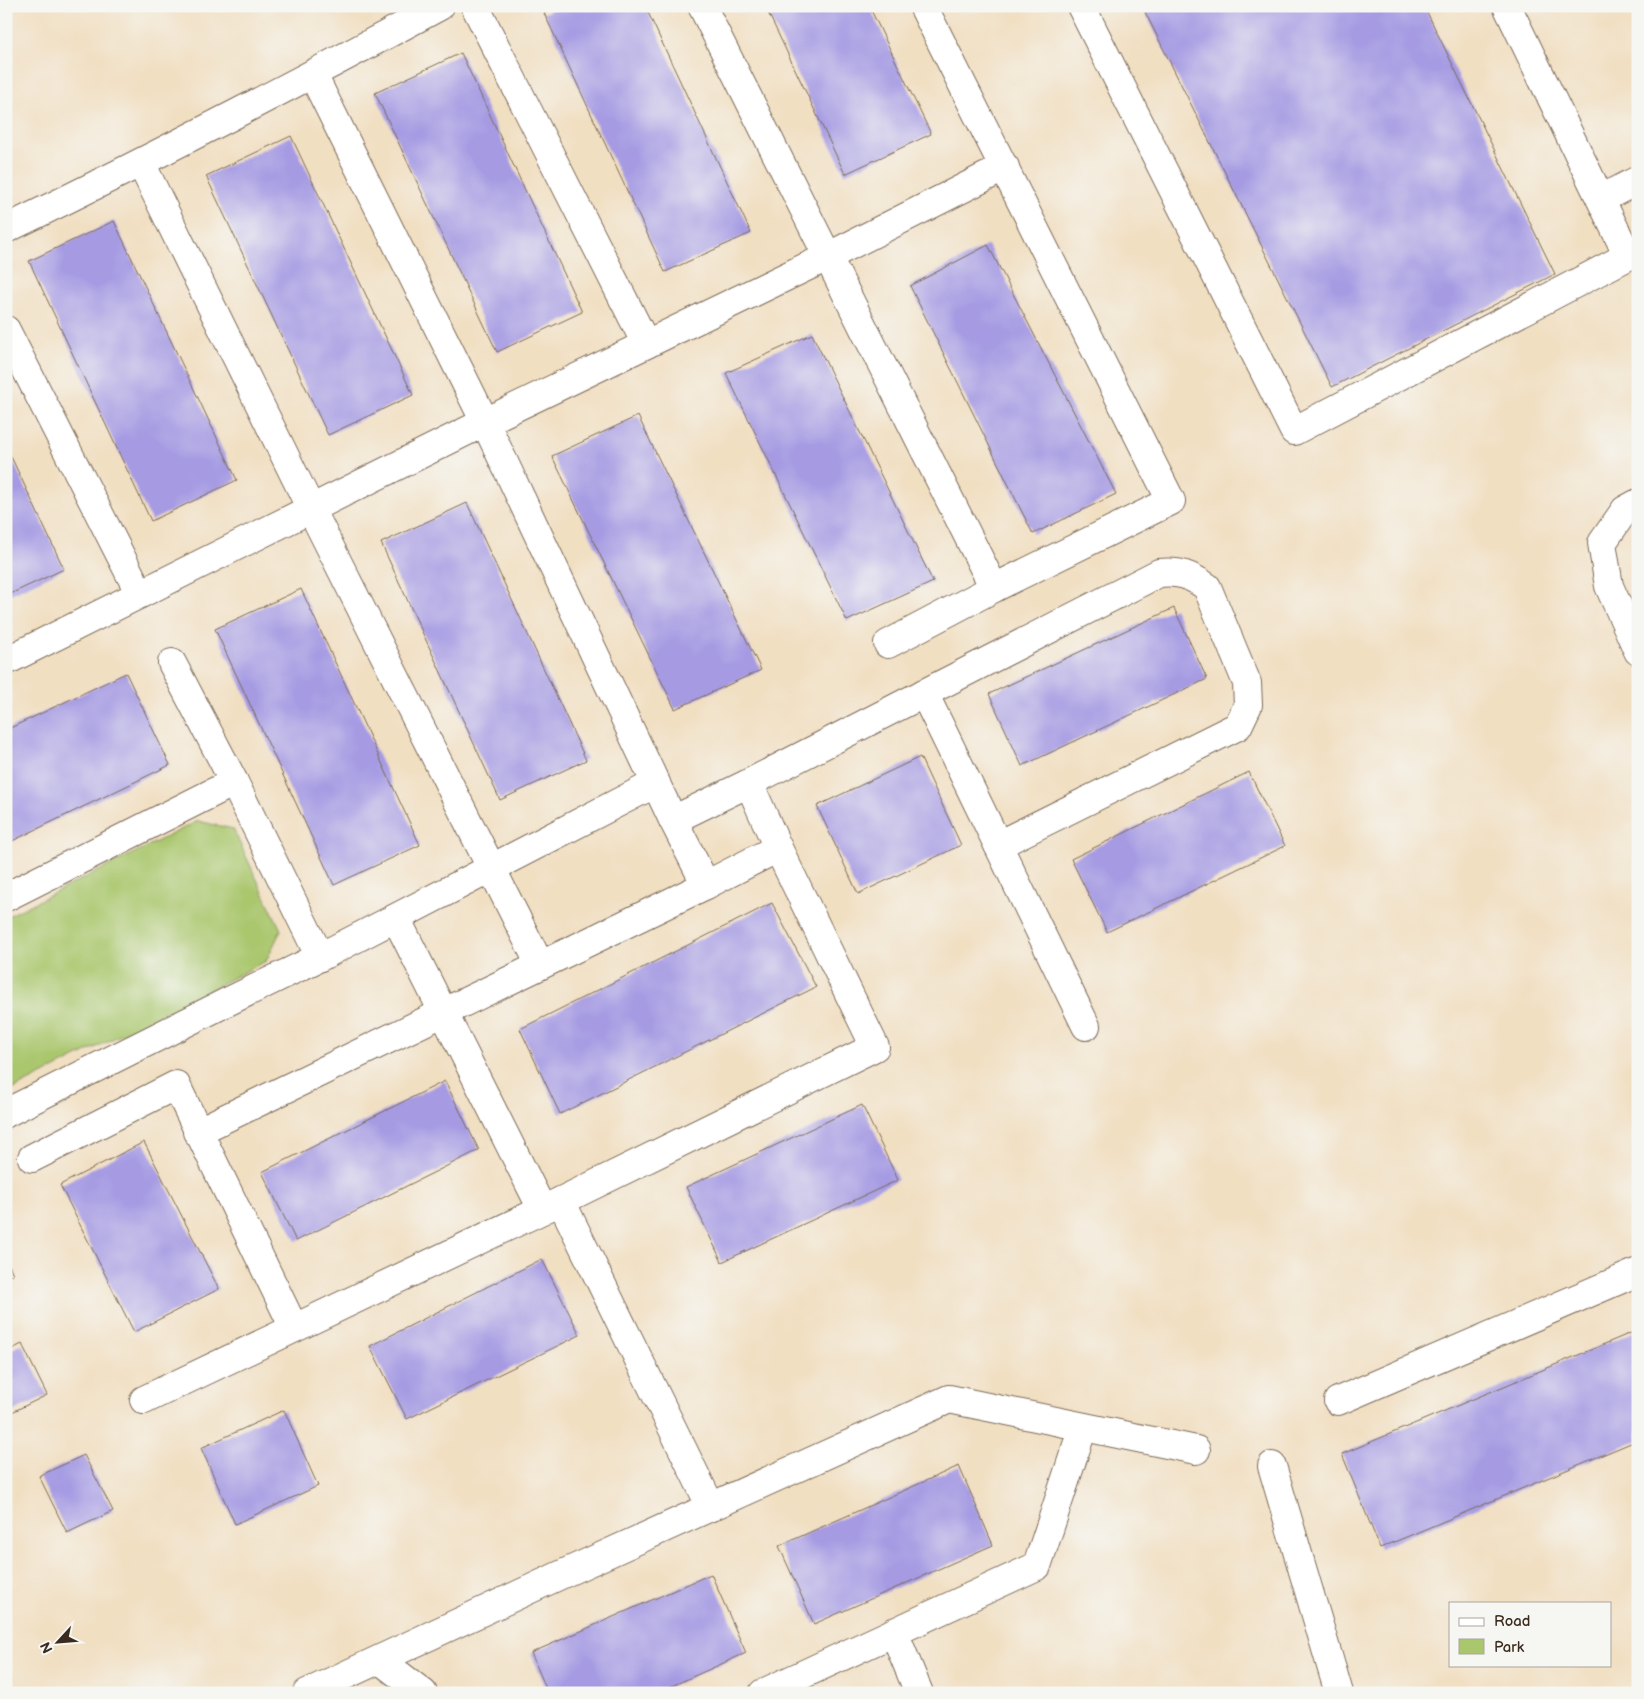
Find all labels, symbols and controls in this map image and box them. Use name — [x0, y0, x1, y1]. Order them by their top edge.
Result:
legend — [1449, 1602, 1612, 1666]
text: Road — [1494, 1612, 1530, 1631]
north arrow — [32, 1616, 82, 1666]
text: Park — [1494, 1638, 1525, 1657]
text: N — [37, 1639, 57, 1656]

